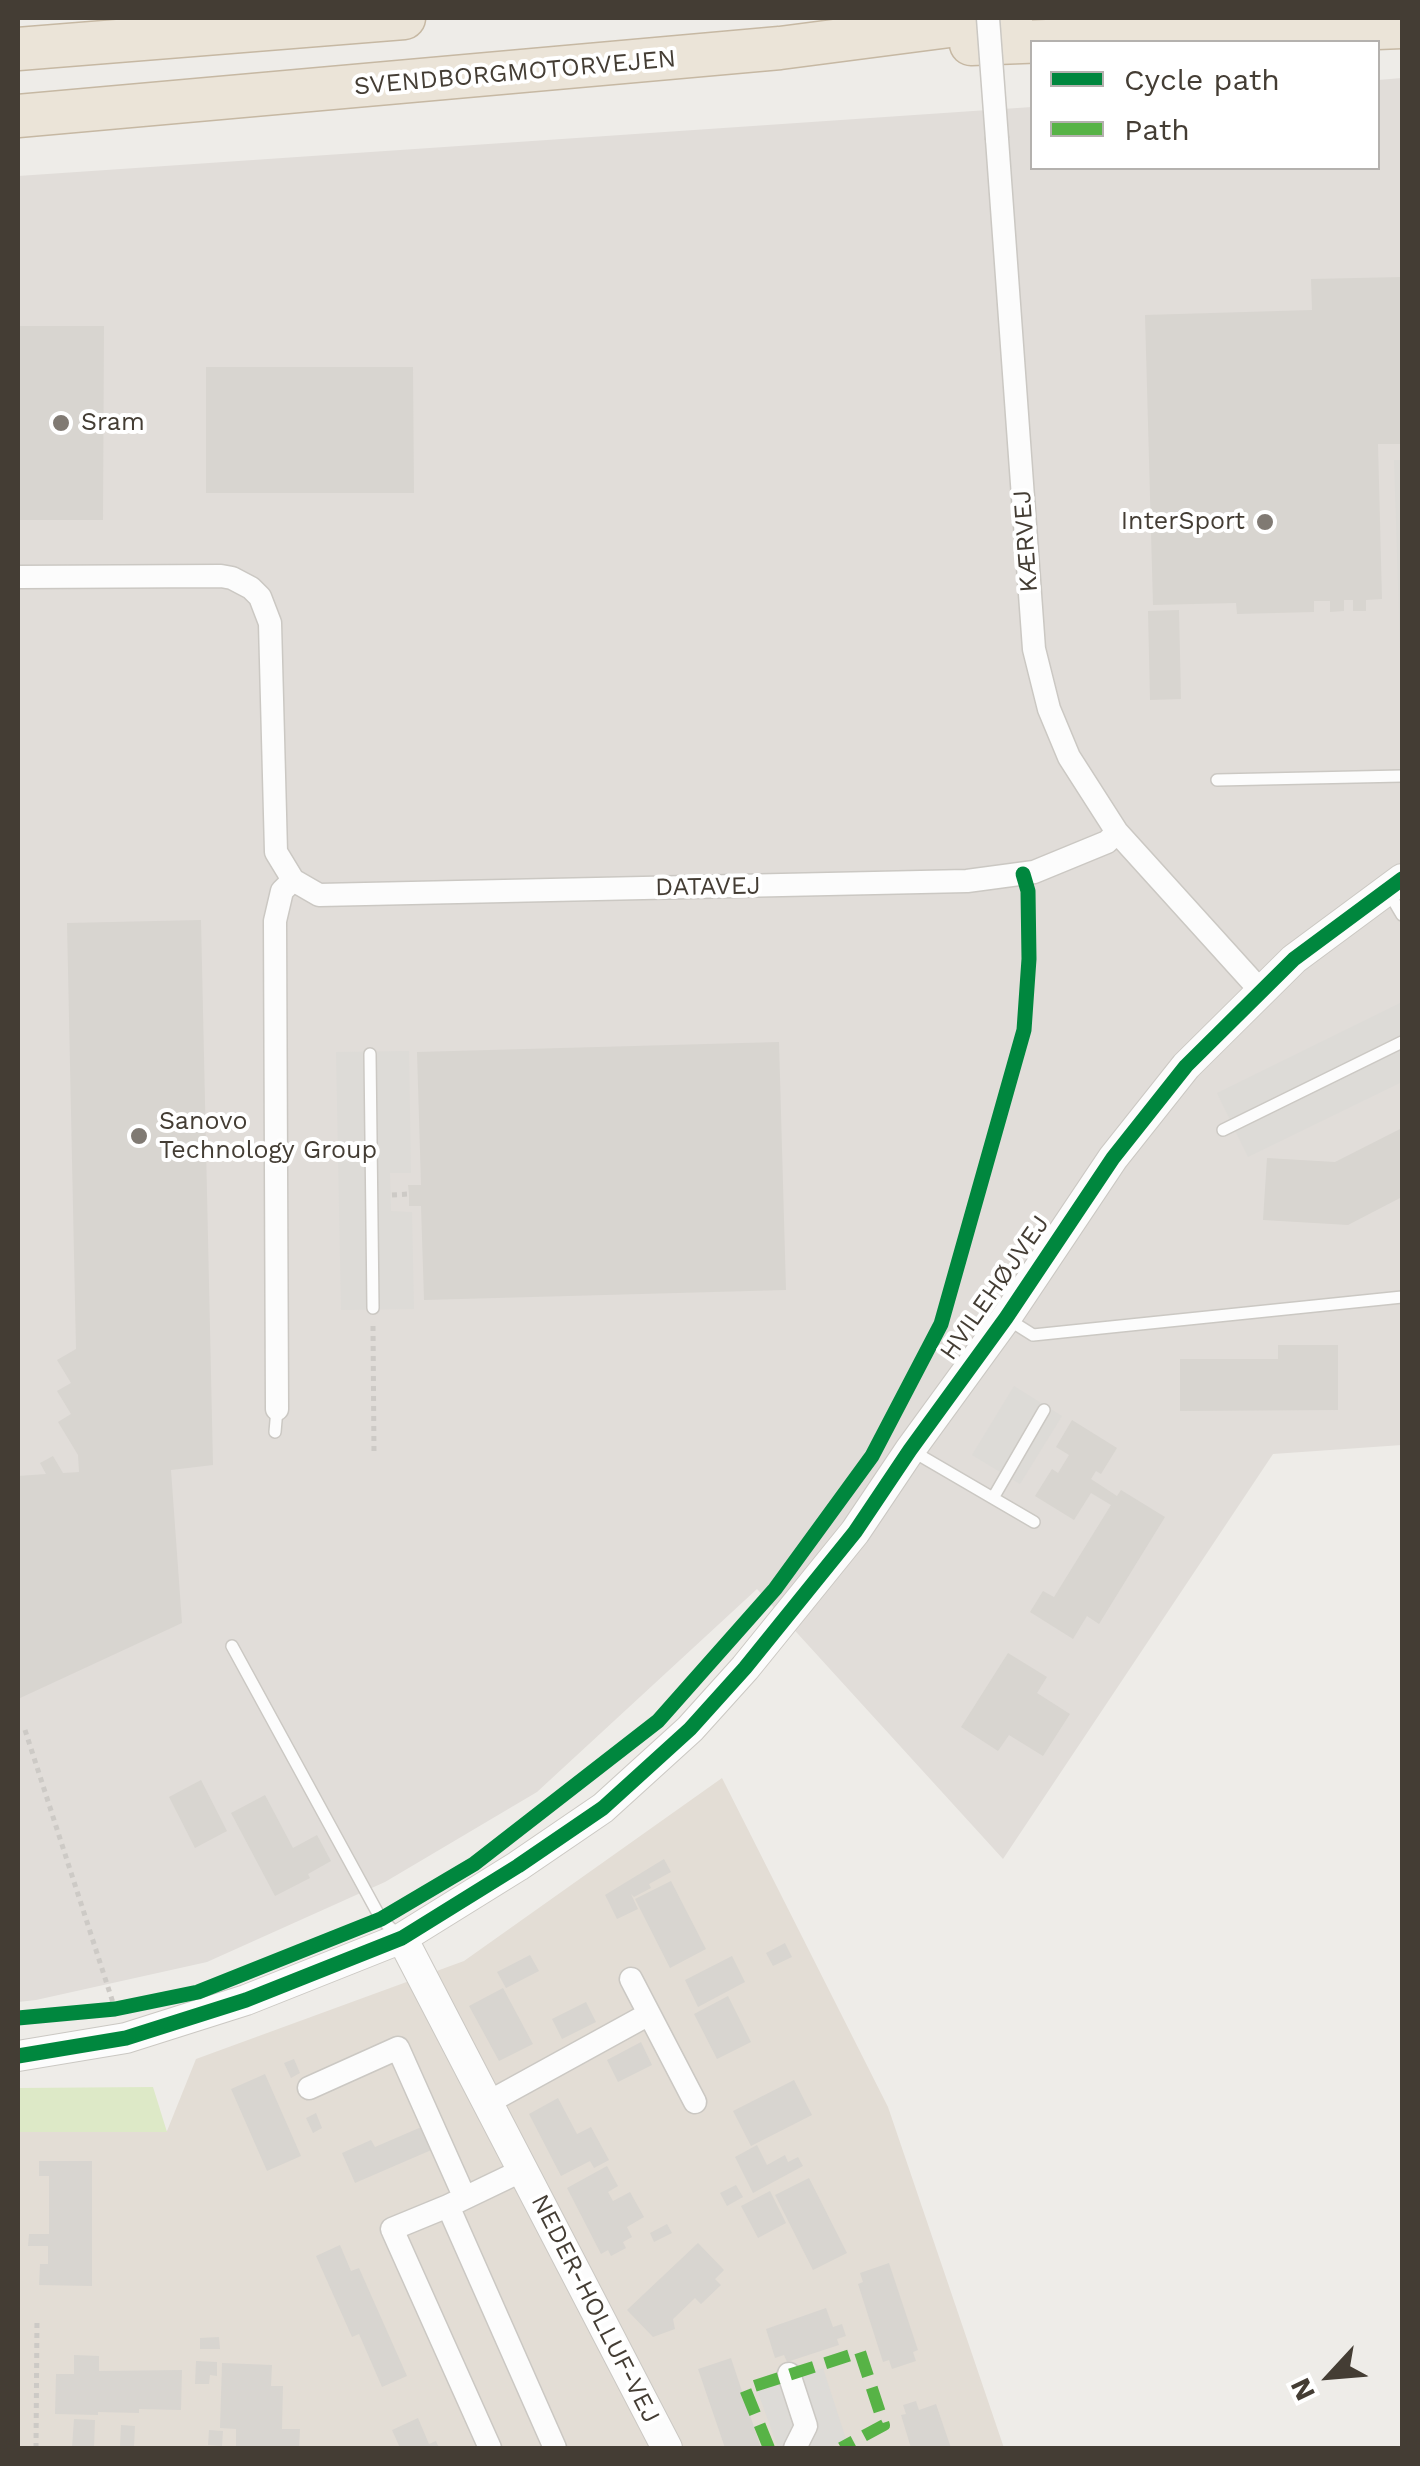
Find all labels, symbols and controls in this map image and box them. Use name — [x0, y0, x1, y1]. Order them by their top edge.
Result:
legend — [1030, 40, 1380, 170]
street label: SVENDBORGMOTORVEJEN — [353, 44, 677, 102]
text: Cycle path — [1124, 62, 1280, 97]
text: Path — [1124, 112, 1190, 147]
place label: Sram — [81, 408, 145, 438]
marker: Sram — [50, 412, 72, 434]
street label: KÆRVEJ — [1007, 489, 1045, 593]
place label: InterSport — [1121, 507, 1245, 537]
marker: InterSport — [1254, 511, 1276, 533]
street label: DATAVEJ — [655, 871, 761, 903]
place label: Sanovo Technology Group — [159, 1107, 377, 1166]
marker: Sanovo Technology Group — [128, 1125, 150, 1147]
street label: HVILEHØJVEJ — [934, 1210, 1056, 1366]
street label: NEDER-HOLLUF-VEJ — [524, 2190, 666, 2428]
north arrow — [1280, 2326, 1380, 2426]
text: N — [1283, 2373, 1322, 2406]

